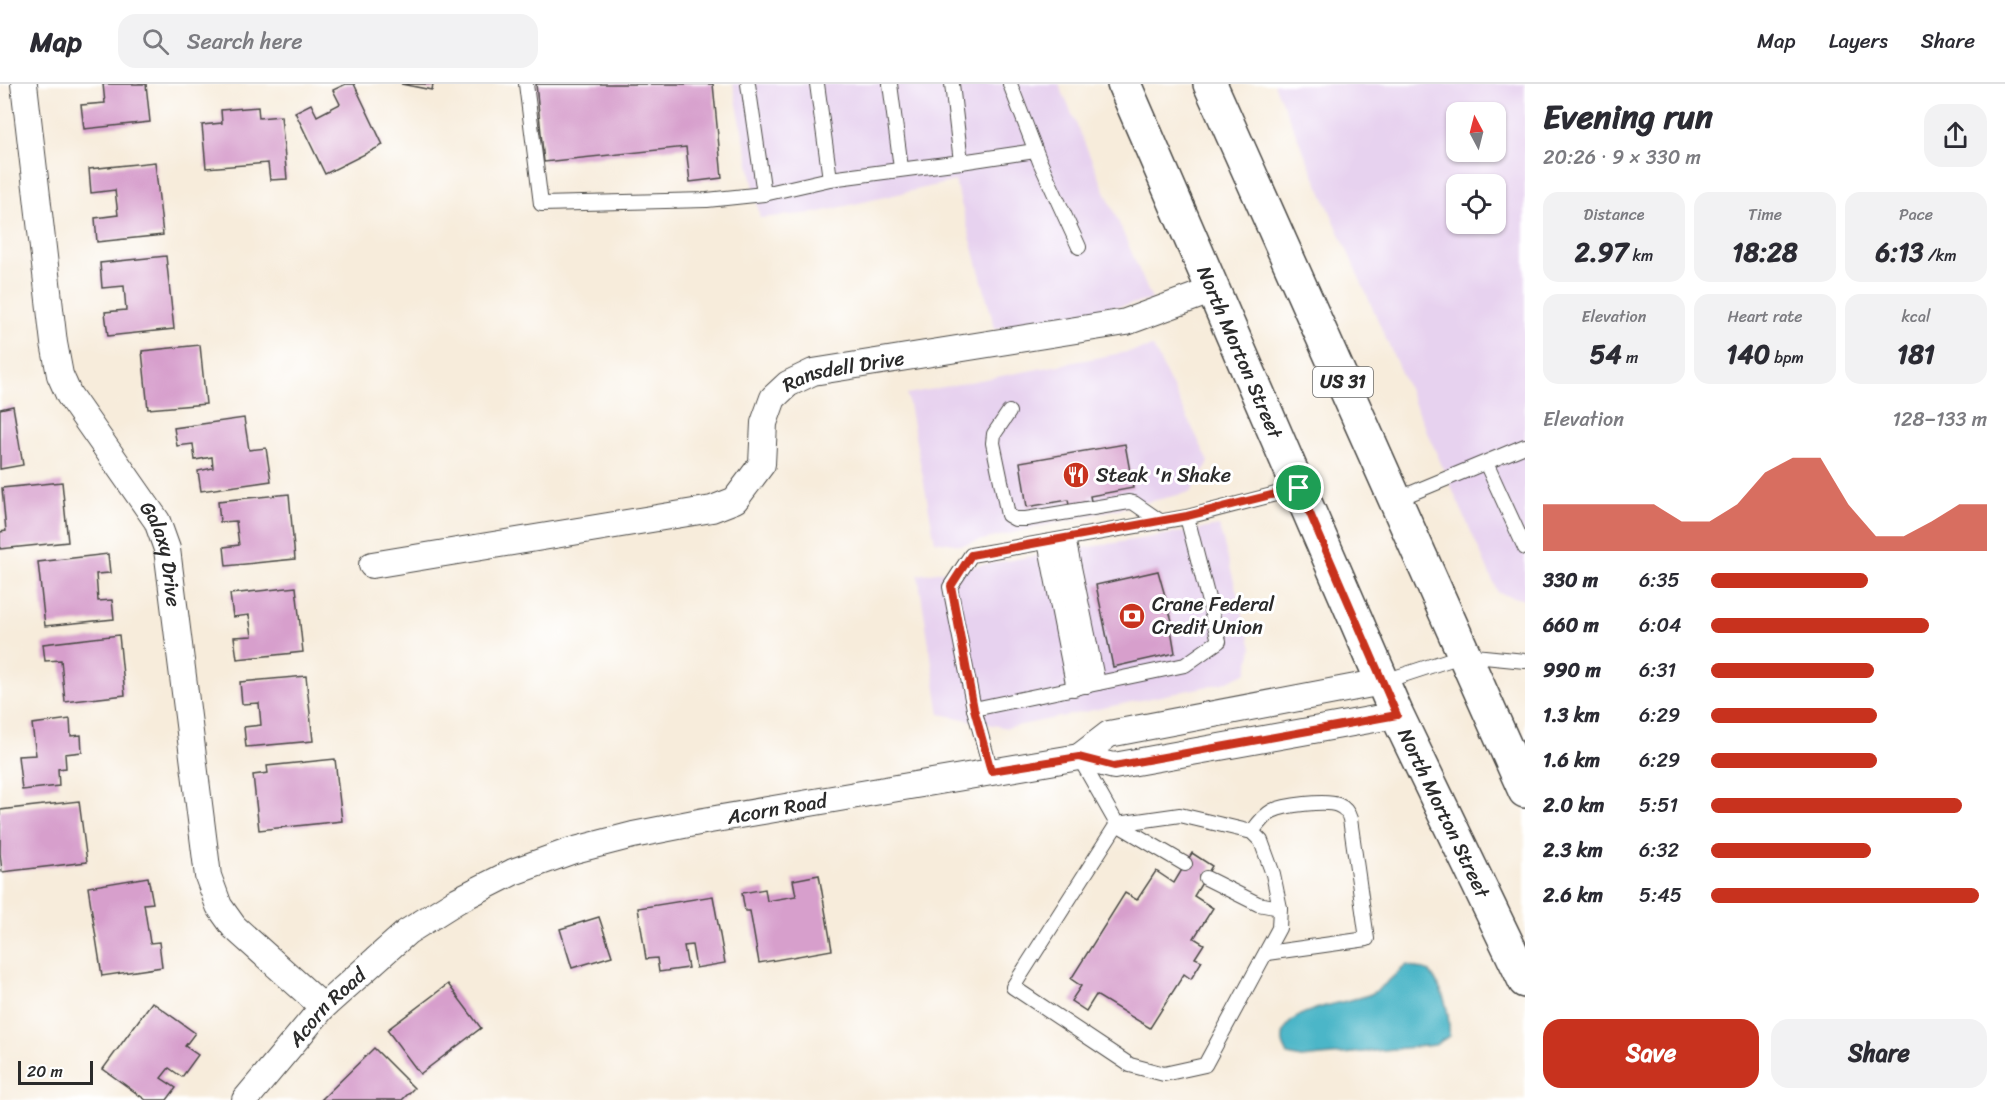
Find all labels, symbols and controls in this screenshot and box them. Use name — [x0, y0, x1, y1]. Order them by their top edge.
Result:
search box — [118, 14, 538, 68]
text: Map — [30, 17, 82, 66]
text: Search here — [187, 22, 303, 61]
text: Map — [1757, 22, 1796, 60]
text: Layers — [1829, 22, 1888, 60]
text: Share — [1921, 22, 1975, 60]
icon: search — [139, 25, 172, 58]
text: Evening run — [1543, 88, 1713, 146]
north arrow — [1446, 102, 1506, 162]
map controls — [1446, 102, 1506, 234]
button: share — [1924, 104, 1987, 167]
text: 20:26 · 9 × 330 m — [1543, 140, 1701, 175]
button: locate — [1446, 174, 1506, 234]
text: Distance — [1584, 200, 1644, 229]
text: Time — [1748, 200, 1782, 229]
text: Pace — [1899, 200, 1933, 229]
text: 2.97 — [1575, 229, 1628, 275]
text: 18:28 — [1732, 229, 1798, 275]
text: 6:13 — [1876, 229, 1924, 275]
text: km — [1628, 241, 1653, 270]
text: /km — [1924, 241, 1956, 270]
street label: North Morton Street — [1187, 260, 1293, 445]
text: Elevation — [1582, 302, 1646, 331]
text: Heart rate — [1727, 302, 1803, 331]
text: kcal — [1901, 302, 1931, 331]
text: 54 — [1590, 331, 1622, 377]
text: 140 — [1726, 331, 1770, 377]
text: 181 — [1897, 331, 1935, 377]
street label: Ransdell Drive — [776, 340, 907, 402]
text: m — [1622, 343, 1638, 372]
text: bpm — [1770, 343, 1804, 372]
road number: US 31 — [1313, 367, 1373, 397]
text: Elevation — [1543, 402, 1624, 437]
text: 128–133 m — [1892, 402, 1987, 437]
place label: Steak 'n Shake — [1096, 458, 1231, 493]
restaurant icon: Steak 'n Shake — [1061, 460, 1091, 490]
pin — [1273, 462, 1324, 513]
icon: arrive — [1282, 471, 1315, 504]
street label: Galaxy Drive — [130, 493, 192, 609]
text: 330 m — [1543, 563, 1598, 598]
text: 6:35 — [1639, 563, 1680, 598]
place label: Crane Federal Credit Union — [1152, 587, 1276, 645]
bank icon: Crane Federal Credit Union — [1117, 601, 1147, 631]
text: 660 m — [1543, 608, 1599, 643]
text: 6:04 — [1639, 608, 1682, 643]
text: 990 m — [1543, 653, 1601, 688]
text: 6:31 — [1639, 653, 1676, 688]
text: 1.3 km — [1543, 698, 1600, 733]
text: 6:29 — [1639, 698, 1680, 733]
street label: North Morton Street — [1388, 722, 1500, 905]
text: 1.6 km — [1543, 743, 1600, 778]
text: 6:29 — [1639, 743, 1680, 778]
street label: Acorn Road — [723, 783, 831, 834]
text: 2.0 km — [1543, 788, 1604, 823]
text: 5:51 — [1639, 788, 1678, 823]
text: 2.3 km — [1543, 833, 1603, 868]
text: 6:32 — [1639, 833, 1679, 868]
text: 2.6 km — [1543, 878, 1603, 913]
text: 5:45 — [1639, 878, 1682, 913]
street label: Acorn Road — [278, 958, 375, 1055]
button: Save — [1543, 1019, 1759, 1088]
button: Share — [1771, 1019, 1987, 1088]
text: 20 m — [27, 1057, 63, 1086]
scale bar — [18, 1058, 93, 1086]

